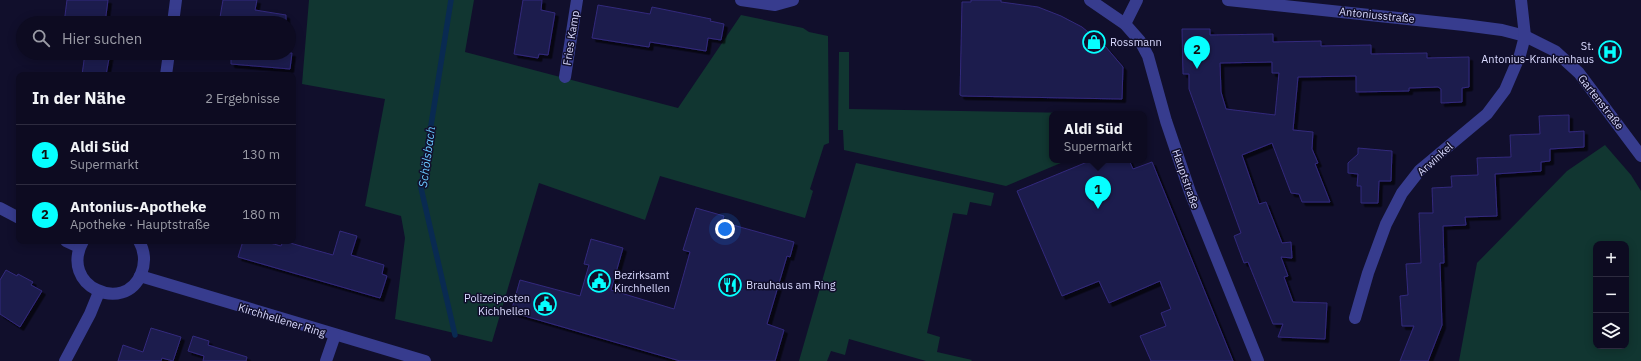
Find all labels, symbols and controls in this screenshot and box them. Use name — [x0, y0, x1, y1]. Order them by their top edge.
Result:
street label: Antoniusstraße — [1339, 4, 1415, 26]
street label: Fries Kamp — [560, 10, 582, 66]
search box — [16, 16, 296, 60]
icon: search — [30, 27, 52, 49]
text: Hier suchen — [62, 29, 142, 48]
shop icon: Rossmann — [1081, 29, 1107, 55]
place label: Rossmann — [1110, 35, 1162, 49]
pin: 2 — [1184, 36, 1210, 69]
place label: St. Antonius-Krankenhaus — [1481, 39, 1594, 66]
hospital icon: St. Antonius-Krankenhaus — [1597, 39, 1623, 65]
street label: Gartenstraße — [1575, 72, 1627, 132]
text: In der Nähe — [32, 87, 126, 109]
text: 2 Ergebnisse — [205, 90, 280, 107]
popup — [1049, 111, 1147, 163]
text: Aldi Süd — [1064, 119, 1123, 138]
water label: Schölsbach — [415, 125, 438, 188]
text: Aldi Süd — [70, 137, 129, 156]
text: Supermarkt — [1064, 138, 1132, 155]
street label: Arwinkel — [1414, 139, 1456, 179]
text: 1 — [41, 146, 49, 163]
text: 130 m — [242, 146, 280, 163]
street label: Hauptstraße — [1169, 147, 1203, 211]
text: Supermarkt — [70, 156, 139, 173]
pin: 1 — [1085, 176, 1111, 209]
text: Antonius-Apotheke — [70, 197, 206, 216]
text: 2 — [41, 206, 49, 223]
text: 180 m — [242, 206, 280, 223]
text: Apotheke · Hauptstraße — [70, 216, 210, 233]
your location — [715, 219, 735, 239]
map controls — [1593, 241, 1629, 349]
button: + — [1593, 241, 1629, 277]
public building icon: Bezirksamt Kirchhellen — [586, 268, 612, 294]
place label: Bezirksamt Kirchhellen — [614, 268, 670, 295]
restaurant icon: Brauhaus am Ring — [717, 272, 743, 298]
button: − — [1593, 277, 1629, 313]
place label: Brauhaus am Ring — [746, 278, 836, 292]
place label: Polizeiposten Kichhellen — [464, 291, 530, 318]
public building icon: Polizeiposten Kichhellen — [532, 291, 558, 317]
street label: Kirchhellener Ring — [237, 300, 328, 340]
button: layers — [1593, 313, 1629, 349]

